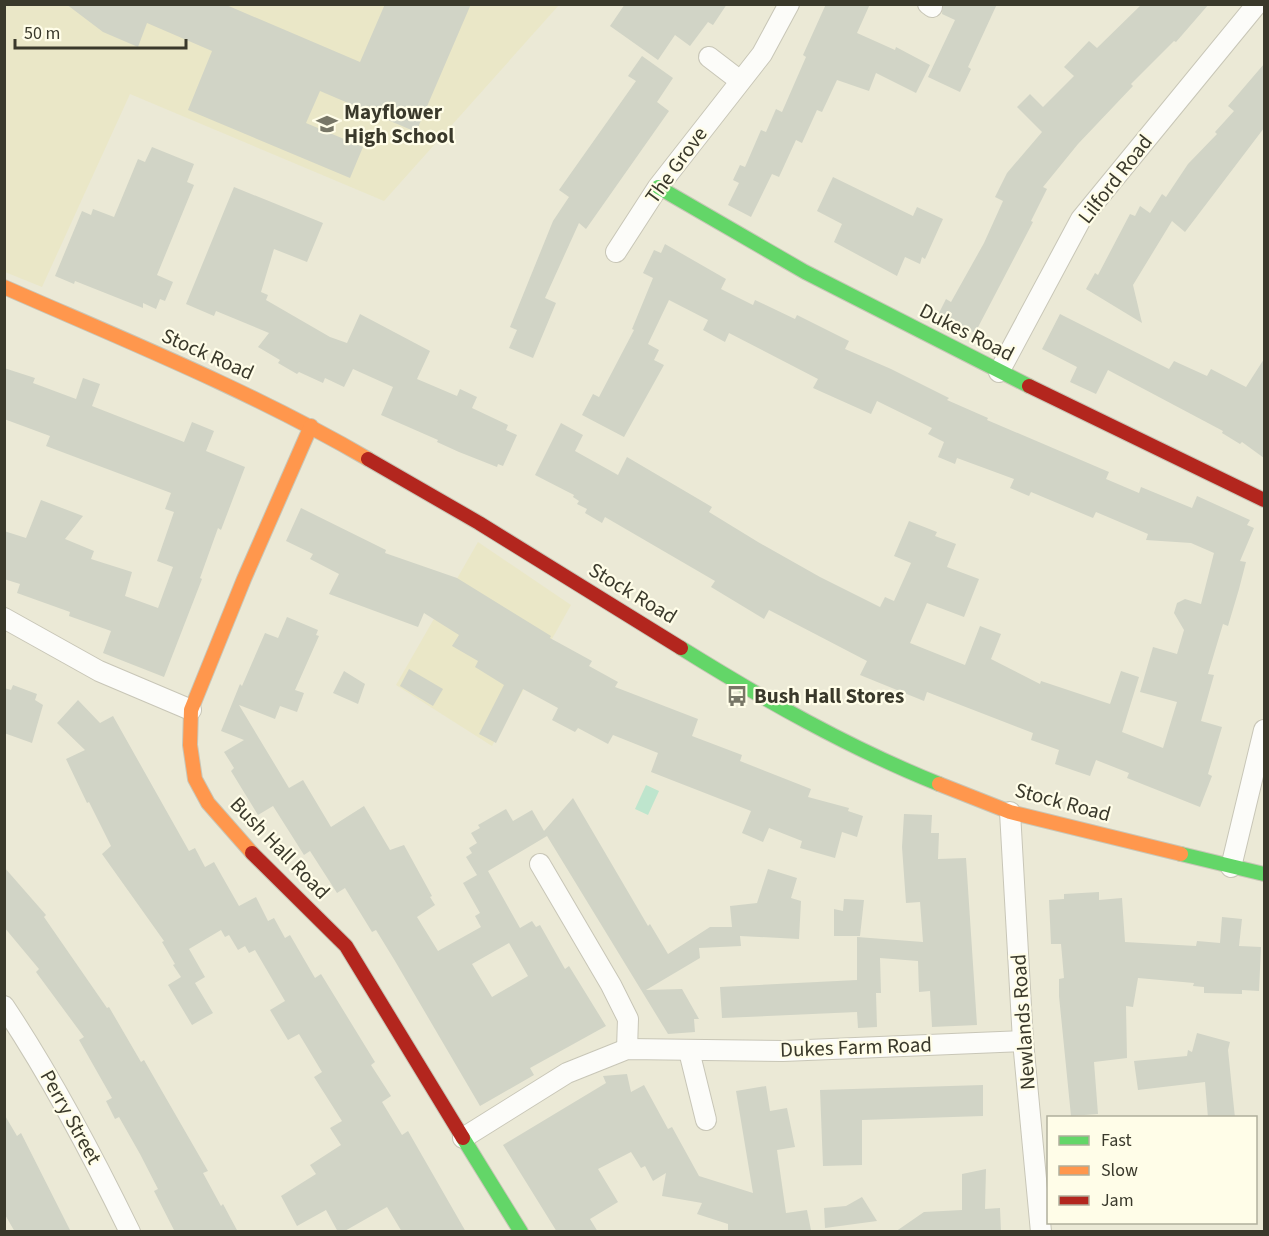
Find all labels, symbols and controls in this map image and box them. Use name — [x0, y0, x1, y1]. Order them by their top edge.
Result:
scale bar — [15, 12, 186, 50]
text: 50 m — [24, 21, 60, 46]
place label: Mayflower High School — [344, 97, 454, 151]
school or university icon: Mayflower High School — [315, 112, 339, 136]
street label: The Grove — [638, 120, 714, 210]
street label: Lilford Road — [1071, 128, 1159, 230]
street label: Dukes Road — [914, 295, 1020, 369]
street label: Stock Road — [157, 320, 259, 388]
street label: Stock Road — [583, 555, 683, 631]
place label: Bush Hall Stores — [754, 681, 904, 711]
bus stop icon: Bush Hall Stores — [725, 684, 749, 708]
street label: Stock Road — [1012, 775, 1114, 829]
street label: Bush Hall Road — [223, 790, 337, 906]
street label: Newlands Road — [1003, 953, 1043, 1091]
street label: Dukes Farm Road — [780, 1029, 932, 1065]
street label: Perry Street — [33, 1064, 109, 1170]
legend — [1047, 1116, 1257, 1224]
text: Fast — [1101, 1128, 1132, 1153]
text: Slow — [1101, 1158, 1138, 1183]
text: Jam — [1101, 1188, 1134, 1213]

